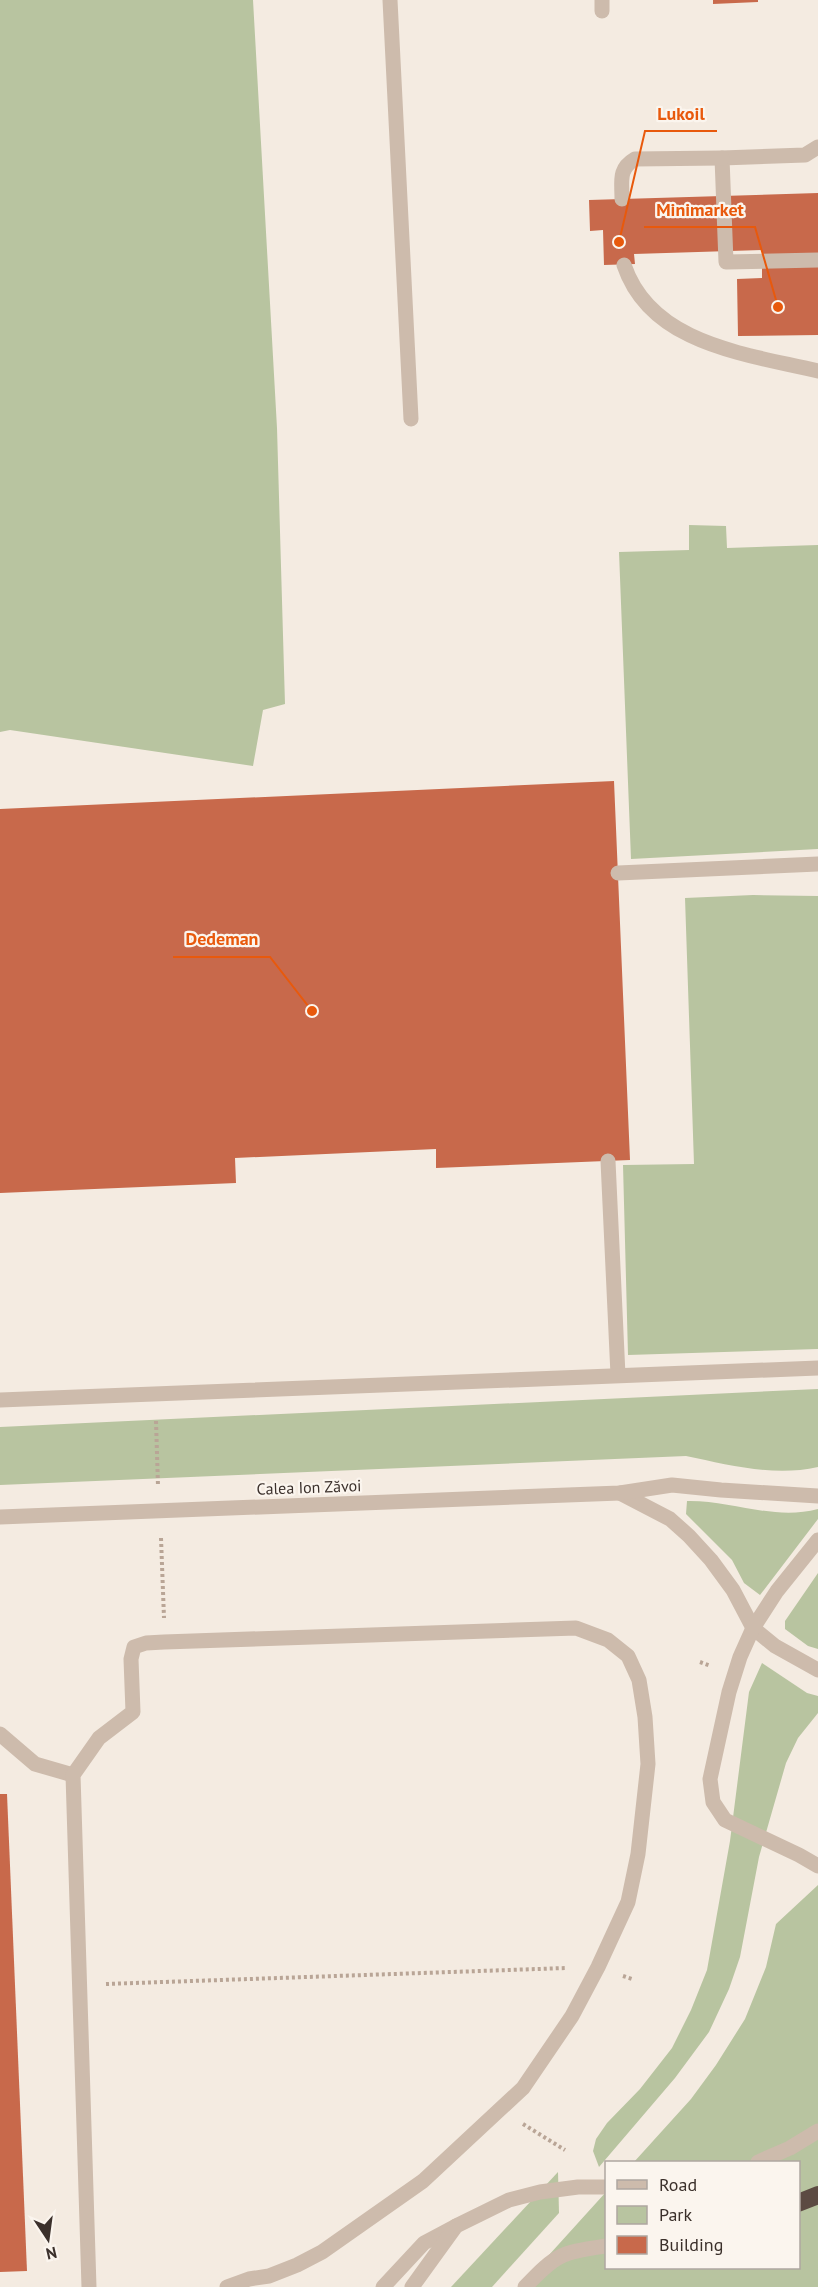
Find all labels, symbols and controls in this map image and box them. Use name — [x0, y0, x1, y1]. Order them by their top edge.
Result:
callout: Lukoil — [645, 95, 717, 131]
text: Lukoil — [657, 102, 705, 125]
callout: Minimarket — [644, 191, 755, 227]
text: Minimarket — [656, 198, 745, 221]
callout: Dedeman — [173, 921, 270, 957]
text: Dedeman — [186, 927, 258, 950]
street label: Calea Ion Zăvoi — [256, 1475, 362, 1499]
legend — [605, 2161, 800, 2269]
text: Road — [659, 2173, 697, 2196]
text: Park — [659, 2203, 692, 2226]
north arrow — [18, 2209, 78, 2269]
text: Building — [659, 2233, 723, 2256]
text: N — [44, 2243, 59, 2265]

